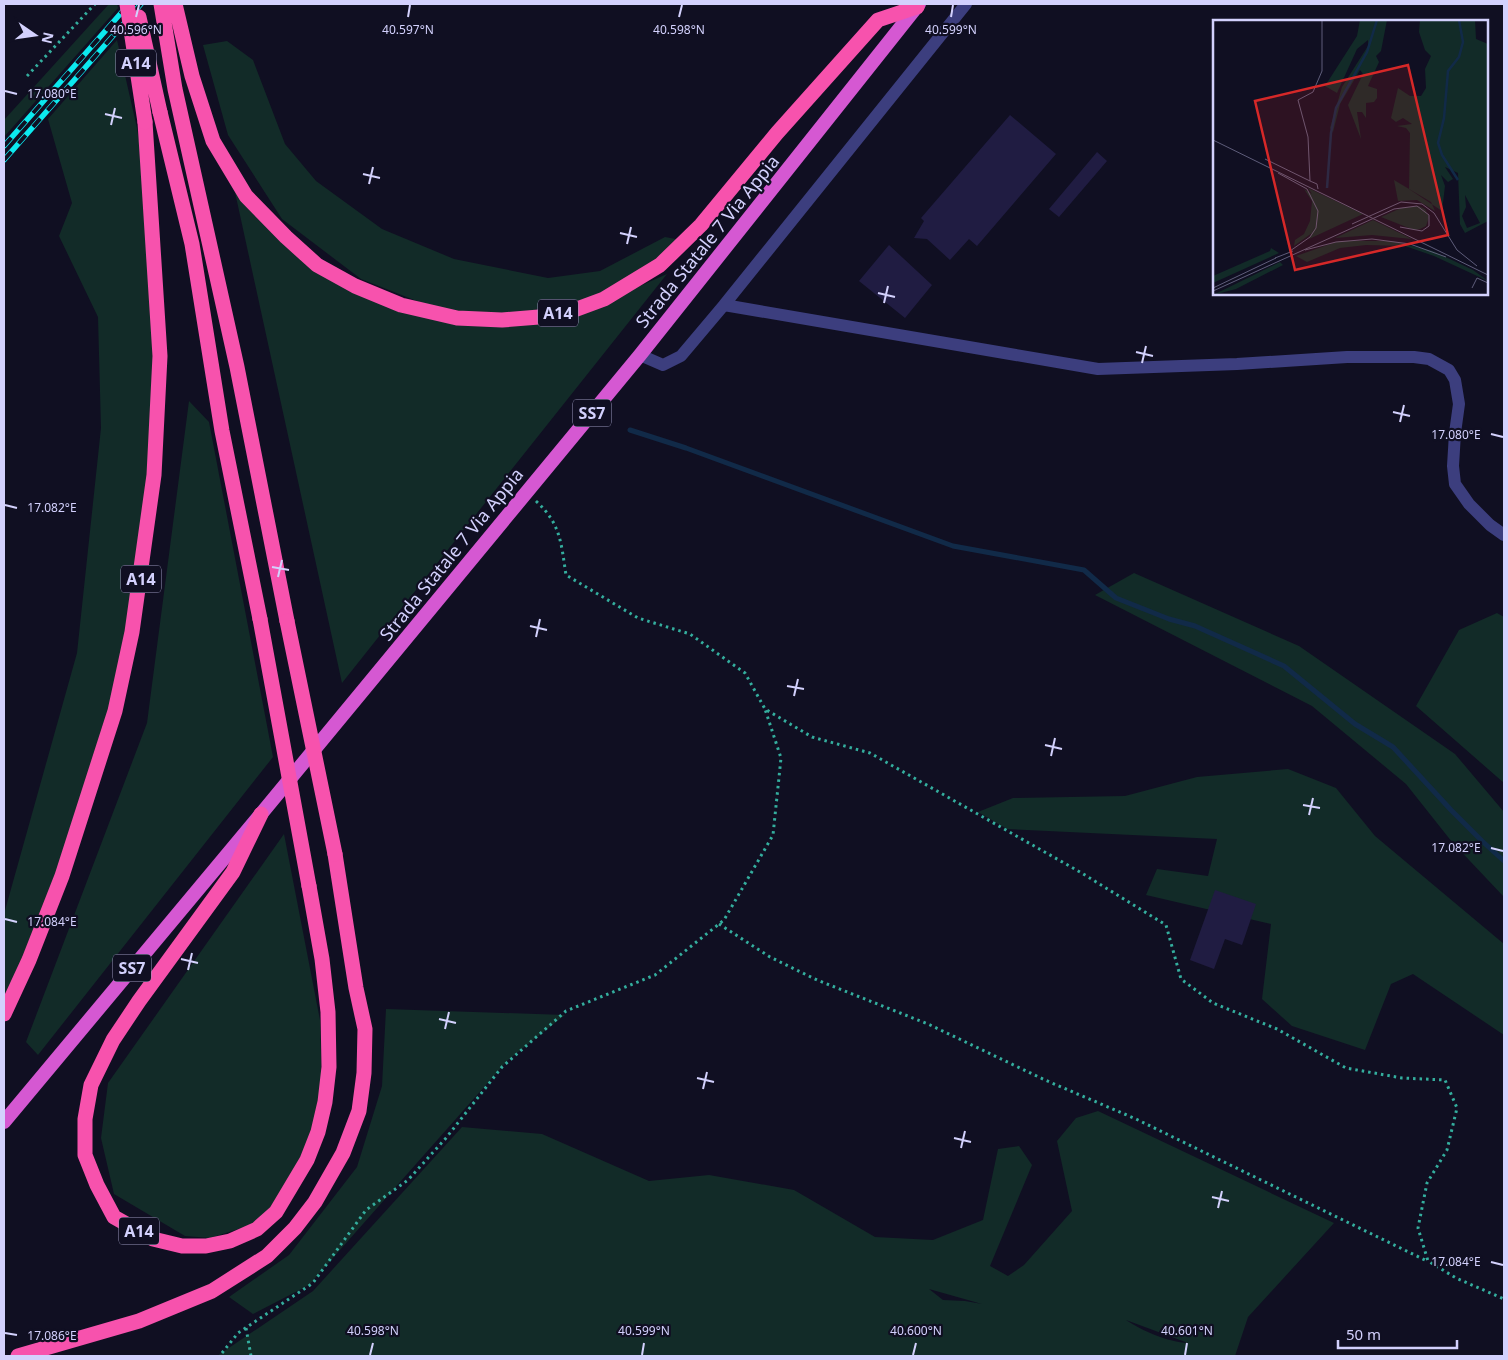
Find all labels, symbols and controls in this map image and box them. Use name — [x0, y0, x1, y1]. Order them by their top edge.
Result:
north arrow — [10, 10, 60, 60]
inset map — [1213, 20, 1488, 295]
text: 40.596°N — [110, 21, 162, 38]
text: 40.597°N — [382, 21, 434, 38]
text: 40.598°N — [653, 21, 705, 38]
text: 40.599°N — [925, 21, 977, 38]
text: N — [38, 30, 59, 46]
road number: A14 — [116, 49, 156, 76]
text: 17.080°E — [27, 85, 77, 102]
street label: Strada Statale 7 Via Appia — [630, 150, 784, 332]
road number: A14 — [538, 300, 578, 326]
road number: SS7 — [573, 399, 611, 426]
text: 17.080°E — [1431, 426, 1481, 443]
street label: Strada Statale 7 Via Appia — [374, 463, 528, 645]
text: 17.082°E — [27, 499, 77, 516]
road number: A14 — [121, 566, 161, 592]
text: 17.082°E — [1431, 839, 1481, 856]
text: 17.084°E — [27, 913, 77, 930]
road number: SS7 — [113, 954, 151, 981]
road number: A14 — [119, 1218, 159, 1244]
text: 17.084°E — [1431, 1253, 1481, 1270]
scale bar — [1338, 1318, 1457, 1350]
text: 40.598°N — [347, 1322, 399, 1339]
text: 40.599°N — [618, 1322, 670, 1339]
text: 40.600°N — [890, 1322, 942, 1339]
text: 40.601°N — [1161, 1322, 1213, 1339]
text: 50 m — [1346, 1324, 1381, 1344]
text: 17.086°E — [27, 1327, 77, 1344]

